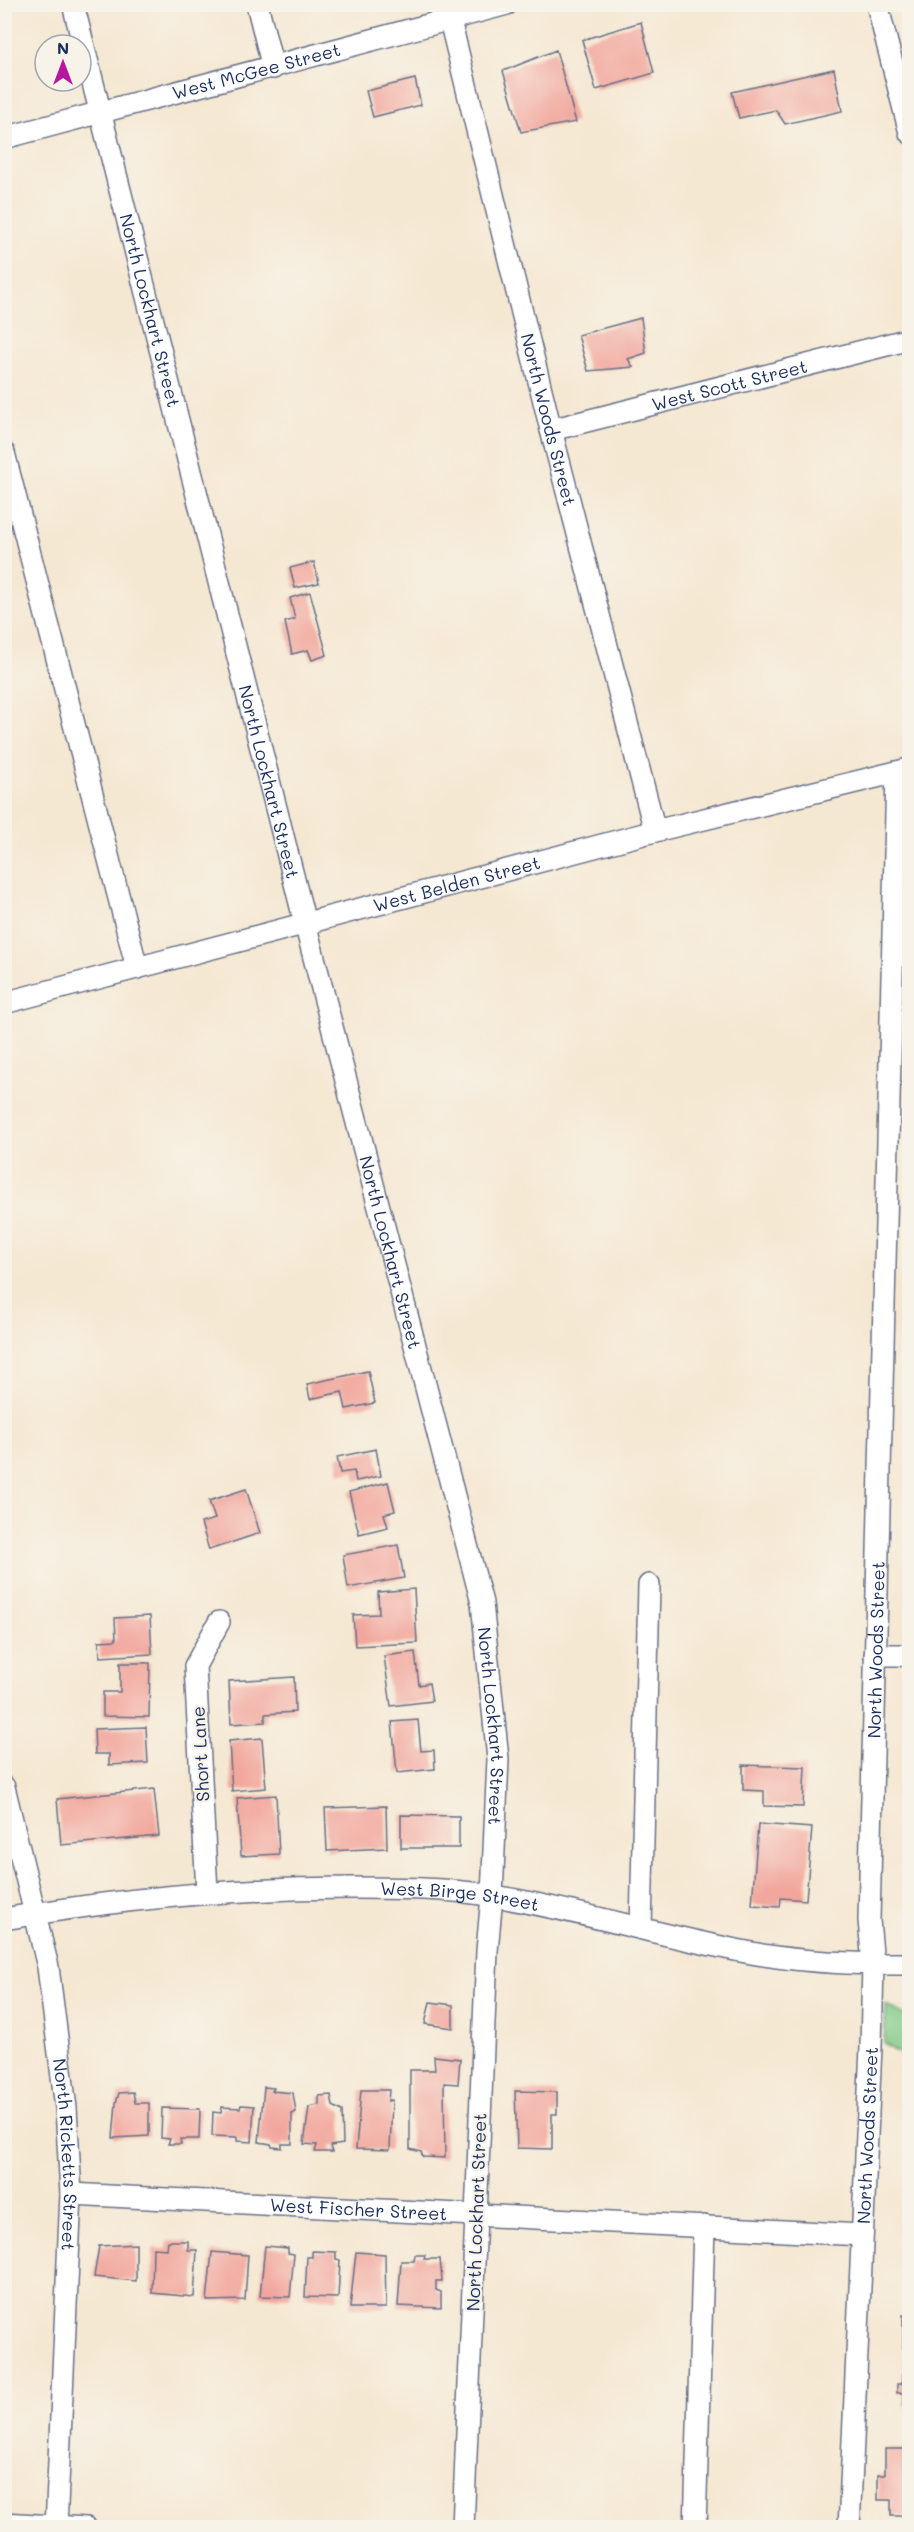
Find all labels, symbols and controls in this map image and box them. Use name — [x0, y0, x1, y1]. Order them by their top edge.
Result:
north arrow — [33, 33, 93, 93]
text: N — [57, 37, 69, 58]
street label: West McGee Street — [169, 37, 343, 105]
street label: North Lockhart Street — [114, 211, 186, 410]
street label: North Woods Street — [516, 331, 582, 508]
street label: West Scott Street — [649, 354, 810, 416]
street label: North Lockhart Street — [233, 682, 305, 881]
street label: West Belden Street — [370, 850, 543, 917]
street label: North Lockhart Street — [354, 1153, 427, 1351]
street label: North Woods Street — [861, 1561, 890, 1739]
street label: North Lockhart Street — [473, 1626, 510, 1825]
street label: Short Lane — [186, 1706, 214, 1802]
street label: West Birge Street — [380, 1876, 541, 1916]
street label: North Woods Street — [851, 2046, 883, 2225]
street label: North Ricketts Street — [48, 2057, 83, 2251]
street label: North Lockhart Street — [461, 2112, 491, 2312]
street label: West Fischer Street — [269, 2192, 448, 2225]

